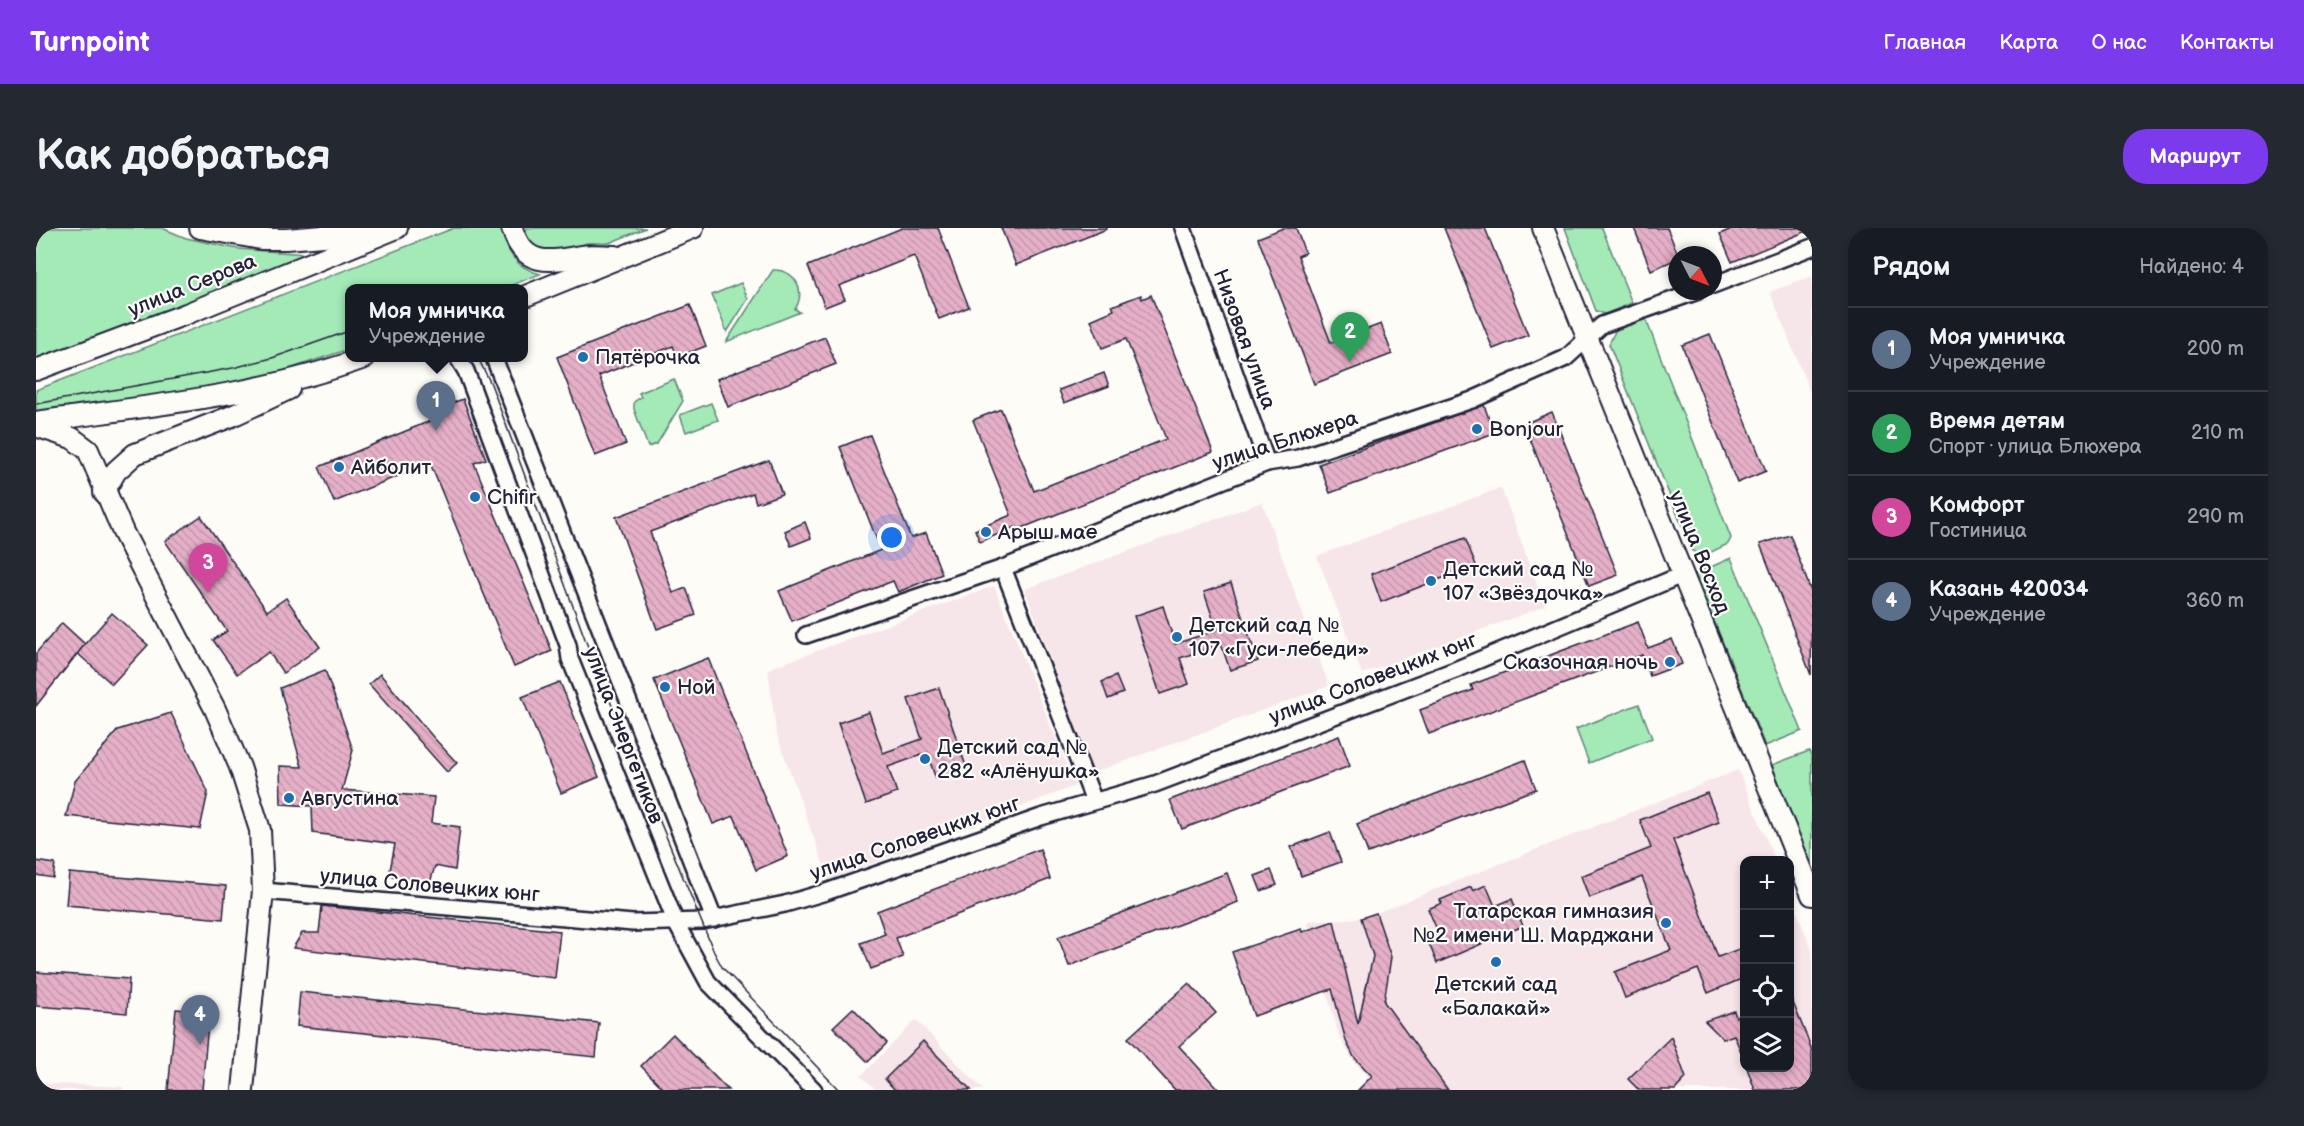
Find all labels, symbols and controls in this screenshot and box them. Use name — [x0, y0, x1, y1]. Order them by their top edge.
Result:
text: Turnpoint — [30, 26, 150, 59]
text: Главная — [1883, 30, 1966, 55]
text: Карта — [1999, 30, 2058, 55]
text: О нас — [2091, 30, 2147, 55]
text: Контакты — [2180, 30, 2274, 55]
button: Маршрут — [2123, 129, 2268, 184]
text: Как добраться — [36, 131, 331, 182]
north arrow — [1668, 246, 1722, 300]
street label: улица Серова — [125, 248, 260, 323]
text: Рядом — [1872, 252, 1950, 283]
text: Найдено: 4 — [2139, 255, 2244, 279]
street label: Низовая улица — [1208, 266, 1282, 413]
popup — [345, 284, 528, 362]
text: Моя умничка — [368, 298, 505, 325]
pin: 2 — [1330, 312, 1370, 362]
text: Моя умничка — [1929, 324, 2065, 351]
text: Учреждение — [368, 325, 485, 349]
text: 1 — [1887, 337, 1896, 361]
text: 200 m — [2187, 337, 2244, 361]
place label: Пятёрочка — [595, 345, 701, 370]
marker: Пятёрочка — [576, 350, 590, 364]
text: Учреждение — [1929, 351, 2046, 375]
pin: 1 — [416, 382, 456, 431]
street label: улица Блюхера — [1209, 405, 1361, 476]
text: Время детям — [1929, 408, 2065, 435]
place label: Bonjour — [1489, 417, 1564, 442]
text: 2 — [1886, 421, 1897, 445]
text: 210 m — [2191, 421, 2244, 445]
marker: Bonjour — [1470, 422, 1484, 436]
text: Спорт · улица Блюхера — [1929, 435, 2142, 459]
place label: Айболит — [350, 455, 432, 480]
marker: Айболит — [332, 460, 346, 474]
place label: Chifir — [487, 485, 537, 510]
street label: улица Восход — [1663, 487, 1736, 618]
marker: Chifir — [468, 490, 482, 504]
text: Комфорт — [1929, 492, 2024, 519]
text: 3 — [1886, 505, 1897, 529]
text: 290 m — [2187, 505, 2244, 529]
text: Гостиница — [1929, 519, 2027, 543]
place label: Арыш мае — [997, 520, 1098, 545]
your location — [877, 523, 906, 552]
marker: Арыш мае — [979, 525, 993, 539]
pin: 3 — [188, 544, 228, 593]
place label: Детский сад № 107 «Звёздочка» — [1443, 557, 1604, 606]
marker: Детский сад № 107 «Звёздочка» — [1424, 574, 1438, 588]
text: Казань 420034 — [1929, 576, 2089, 603]
text: 4 — [1886, 589, 1897, 613]
text: 360 m — [2186, 589, 2244, 613]
text: Учреждение — [1929, 603, 2046, 627]
place label: Детский сад № 107 «Гуси-лебеди» — [1189, 613, 1369, 662]
street label: улица Соловецких юнг — [1266, 627, 1481, 730]
marker: Детский сад № 107 «Гуси-лебеди» — [1170, 630, 1184, 644]
street label: улица Энергетиков — [578, 643, 669, 827]
place label: Сказочная ночь — [1503, 650, 1659, 675]
marker: Сказочная ночь — [1663, 655, 1677, 669]
place label: Ной — [677, 675, 716, 700]
marker: Ной — [658, 680, 672, 694]
place label: Детский сад № 282 «Алёнушка» — [937, 735, 1100, 784]
marker: Детский сад № 282 «Алёнушка» — [918, 752, 932, 766]
place label: Августина — [300, 786, 399, 811]
marker: Августина — [282, 791, 296, 805]
street label: улица Соловецких юнг — [807, 791, 1023, 886]
map controls — [1740, 856, 1794, 1072]
button: + — [1740, 856, 1794, 910]
street label: улица Соловецких юнг — [319, 863, 541, 908]
place label: Татарская гимназия №2 имени Ш. Марджани — [1413, 899, 1654, 948]
button: − — [1740, 910, 1794, 964]
marker: Татарская гимназия №2 имени Ш. Марджани — [1659, 916, 1673, 930]
marker: Детский сад «Балакай» — [1489, 955, 1503, 969]
button: locate — [1740, 964, 1794, 1018]
place label: Детский сад «Балакай» — [1435, 972, 1557, 1021]
pin: 4 — [180, 996, 220, 1045]
button: layers — [1740, 1018, 1794, 1072]

